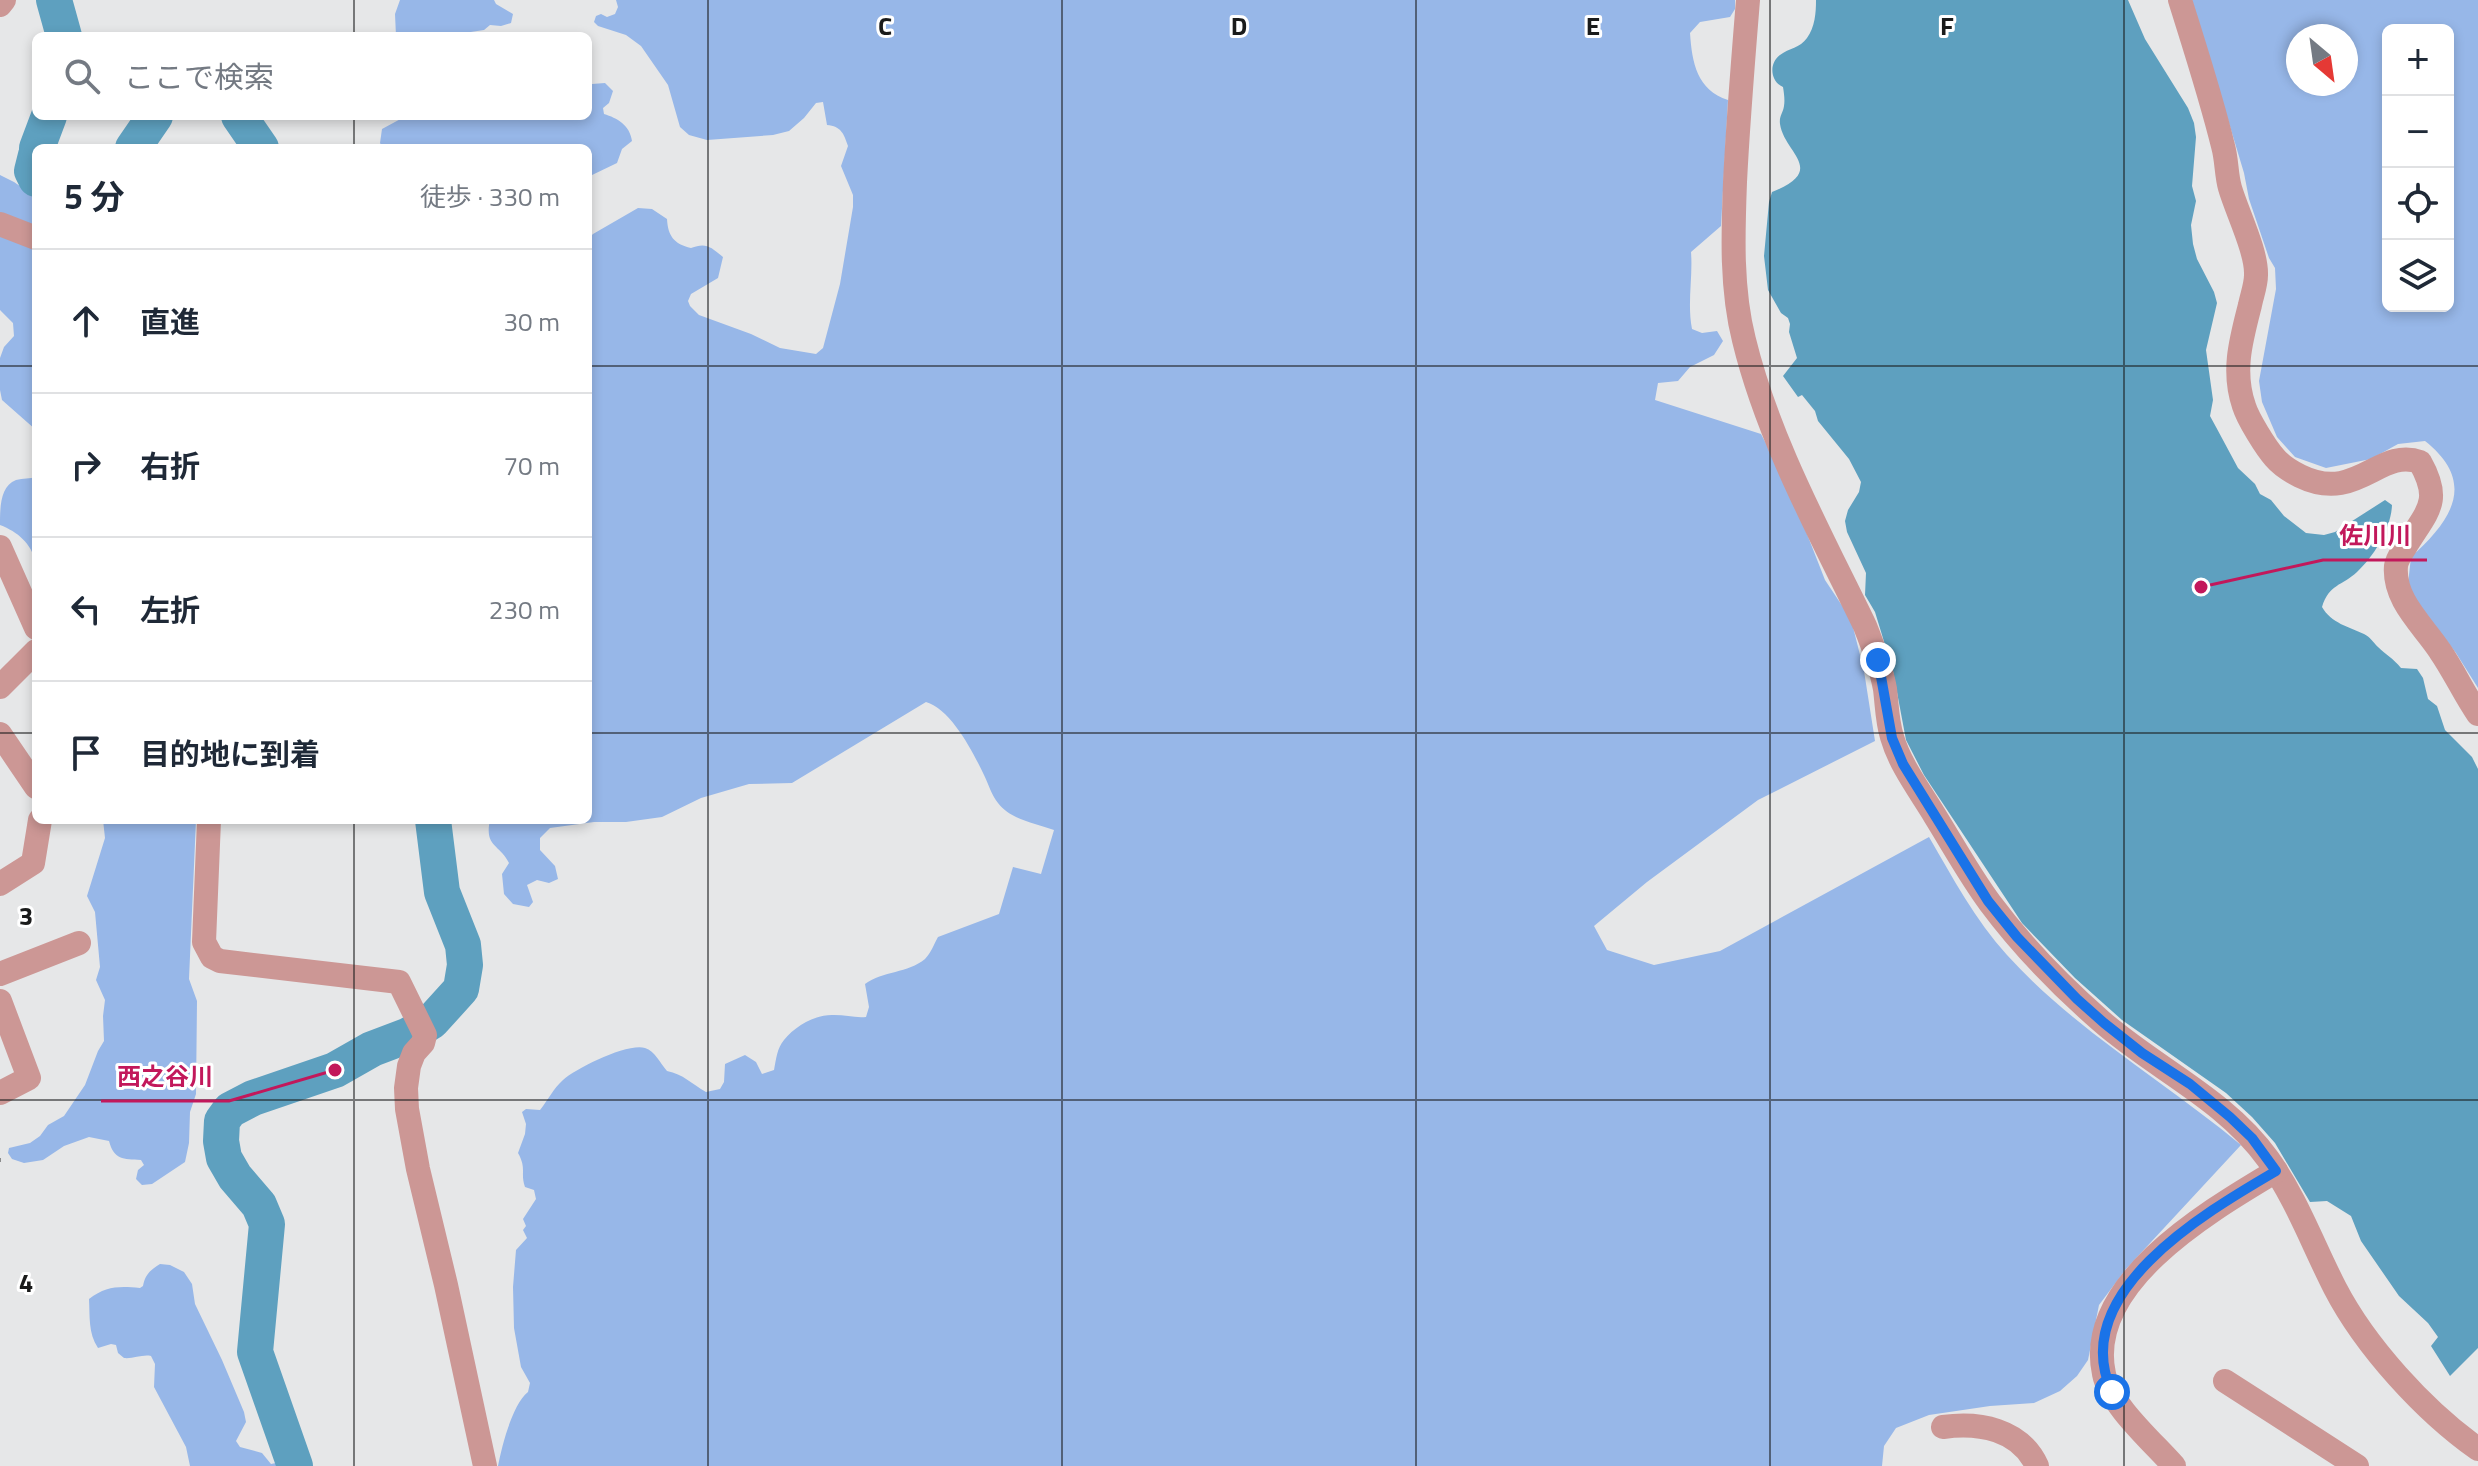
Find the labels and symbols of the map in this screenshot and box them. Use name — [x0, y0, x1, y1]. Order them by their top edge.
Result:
text: C — [878, 6, 892, 45]
text: D — [1231, 6, 1247, 45]
text: E — [1586, 6, 1600, 45]
text: F — [1940, 6, 1954, 45]
north arrow — [2286, 24, 2358, 96]
callout: 佐川川 — [2323, 512, 2427, 560]
text: 佐川川 — [2339, 517, 2411, 553]
route end — [1860, 642, 1896, 678]
text: 3 — [19, 896, 33, 935]
callout: 西之谷川 — [101, 1053, 229, 1101]
text: 西之谷川 — [117, 1058, 213, 1094]
text: 4 — [19, 1263, 33, 1302]
route start — [2094, 1374, 2130, 1410]

